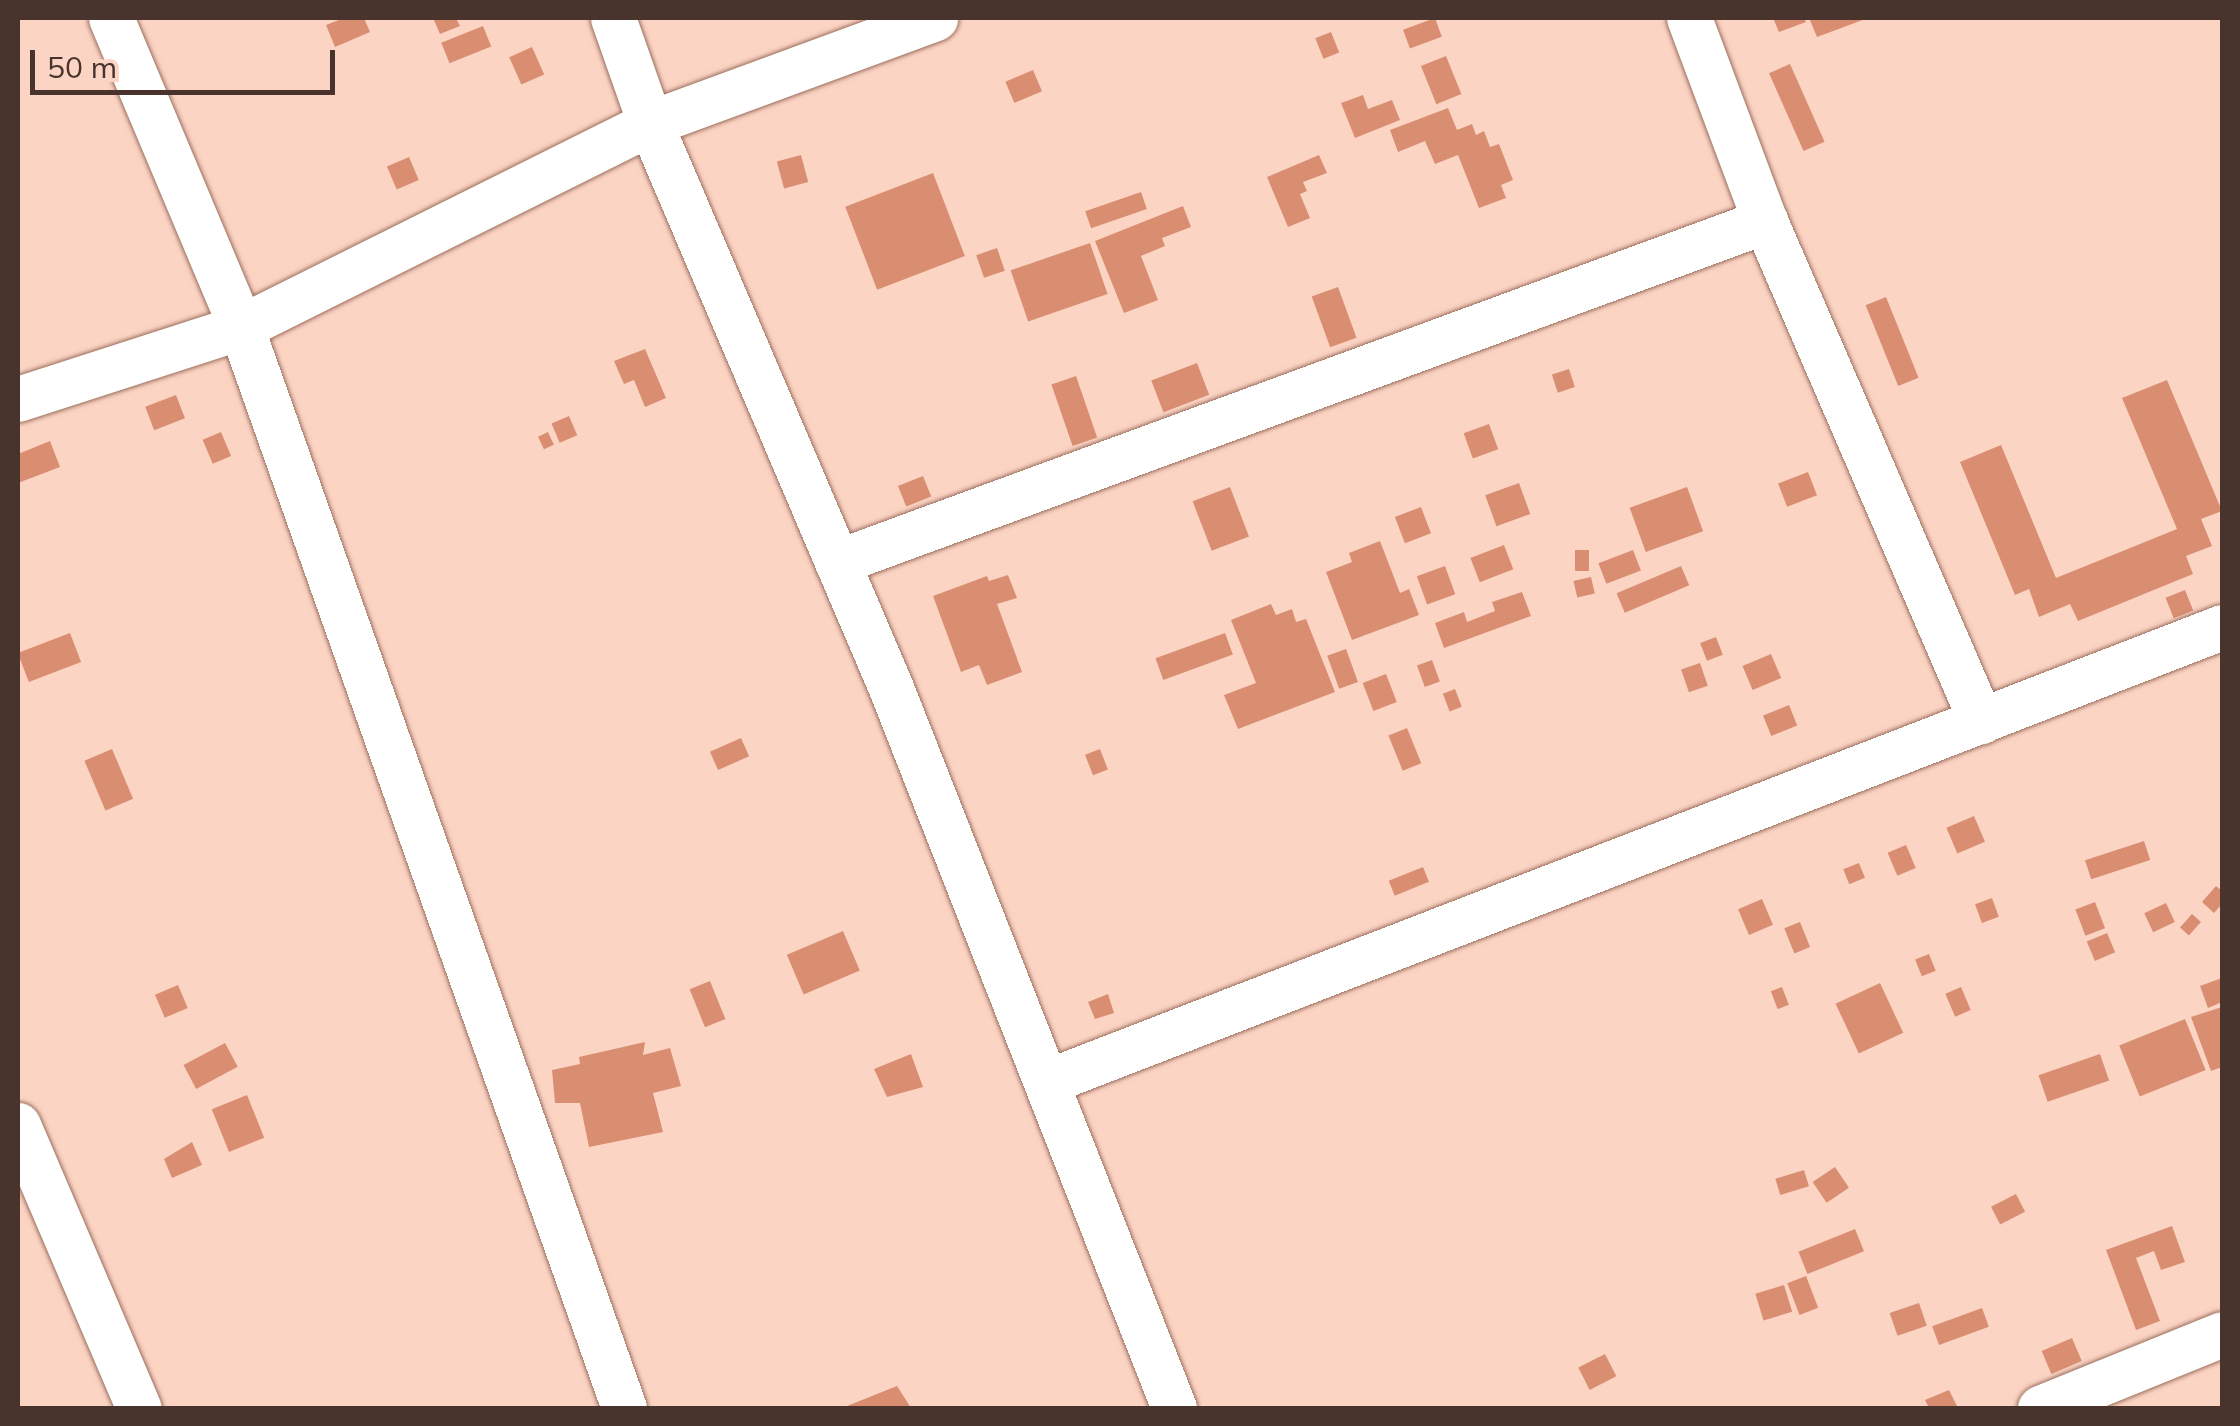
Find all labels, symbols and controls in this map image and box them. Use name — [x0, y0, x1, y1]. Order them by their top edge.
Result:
scale bar — [35, 30, 340, 92]
text: 50 m — [47, 48, 117, 86]

